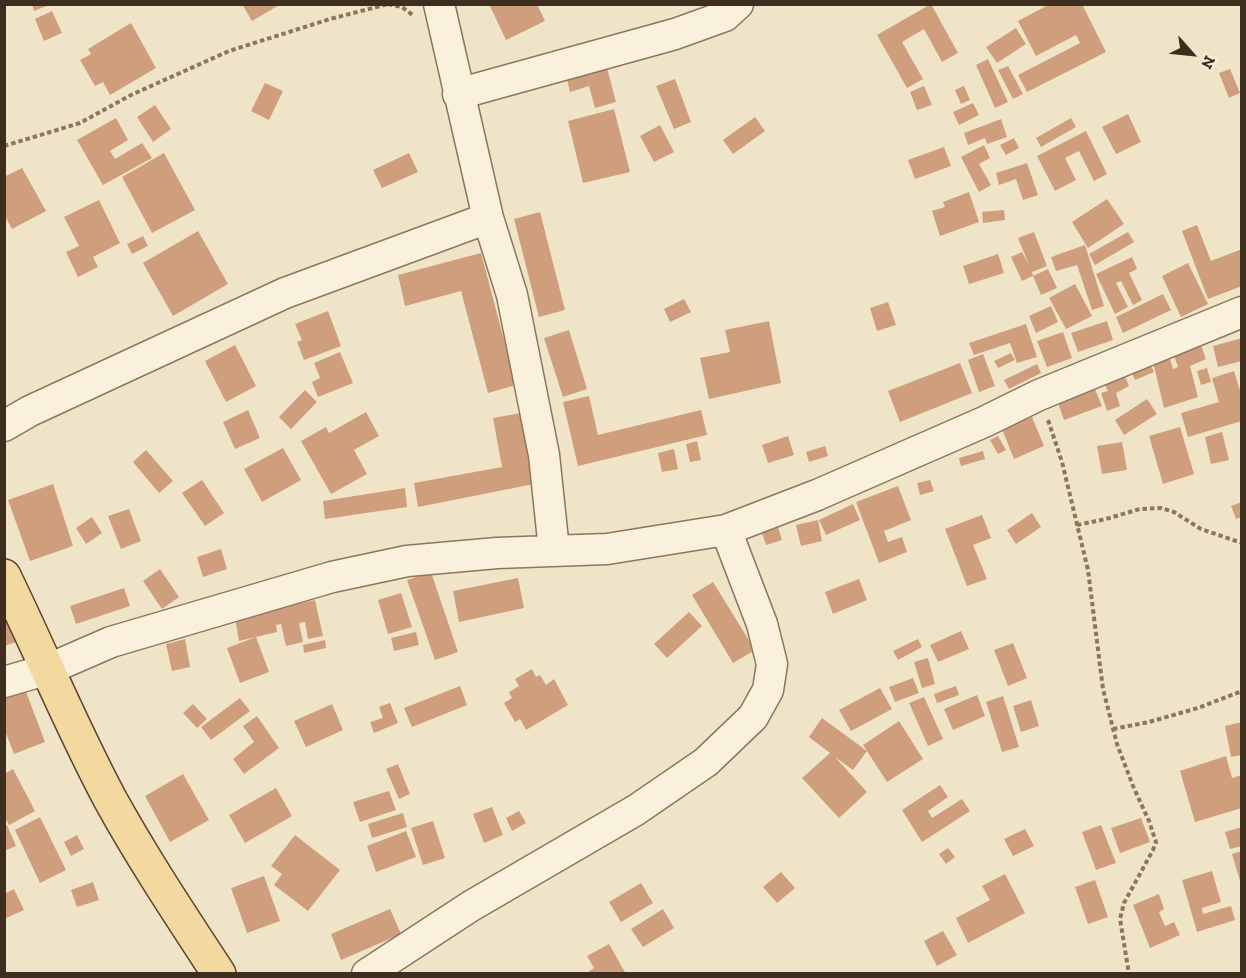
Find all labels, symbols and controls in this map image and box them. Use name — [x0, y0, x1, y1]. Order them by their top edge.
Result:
north arrow — [1162, 24, 1222, 84]
text: N — [1197, 53, 1220, 72]

